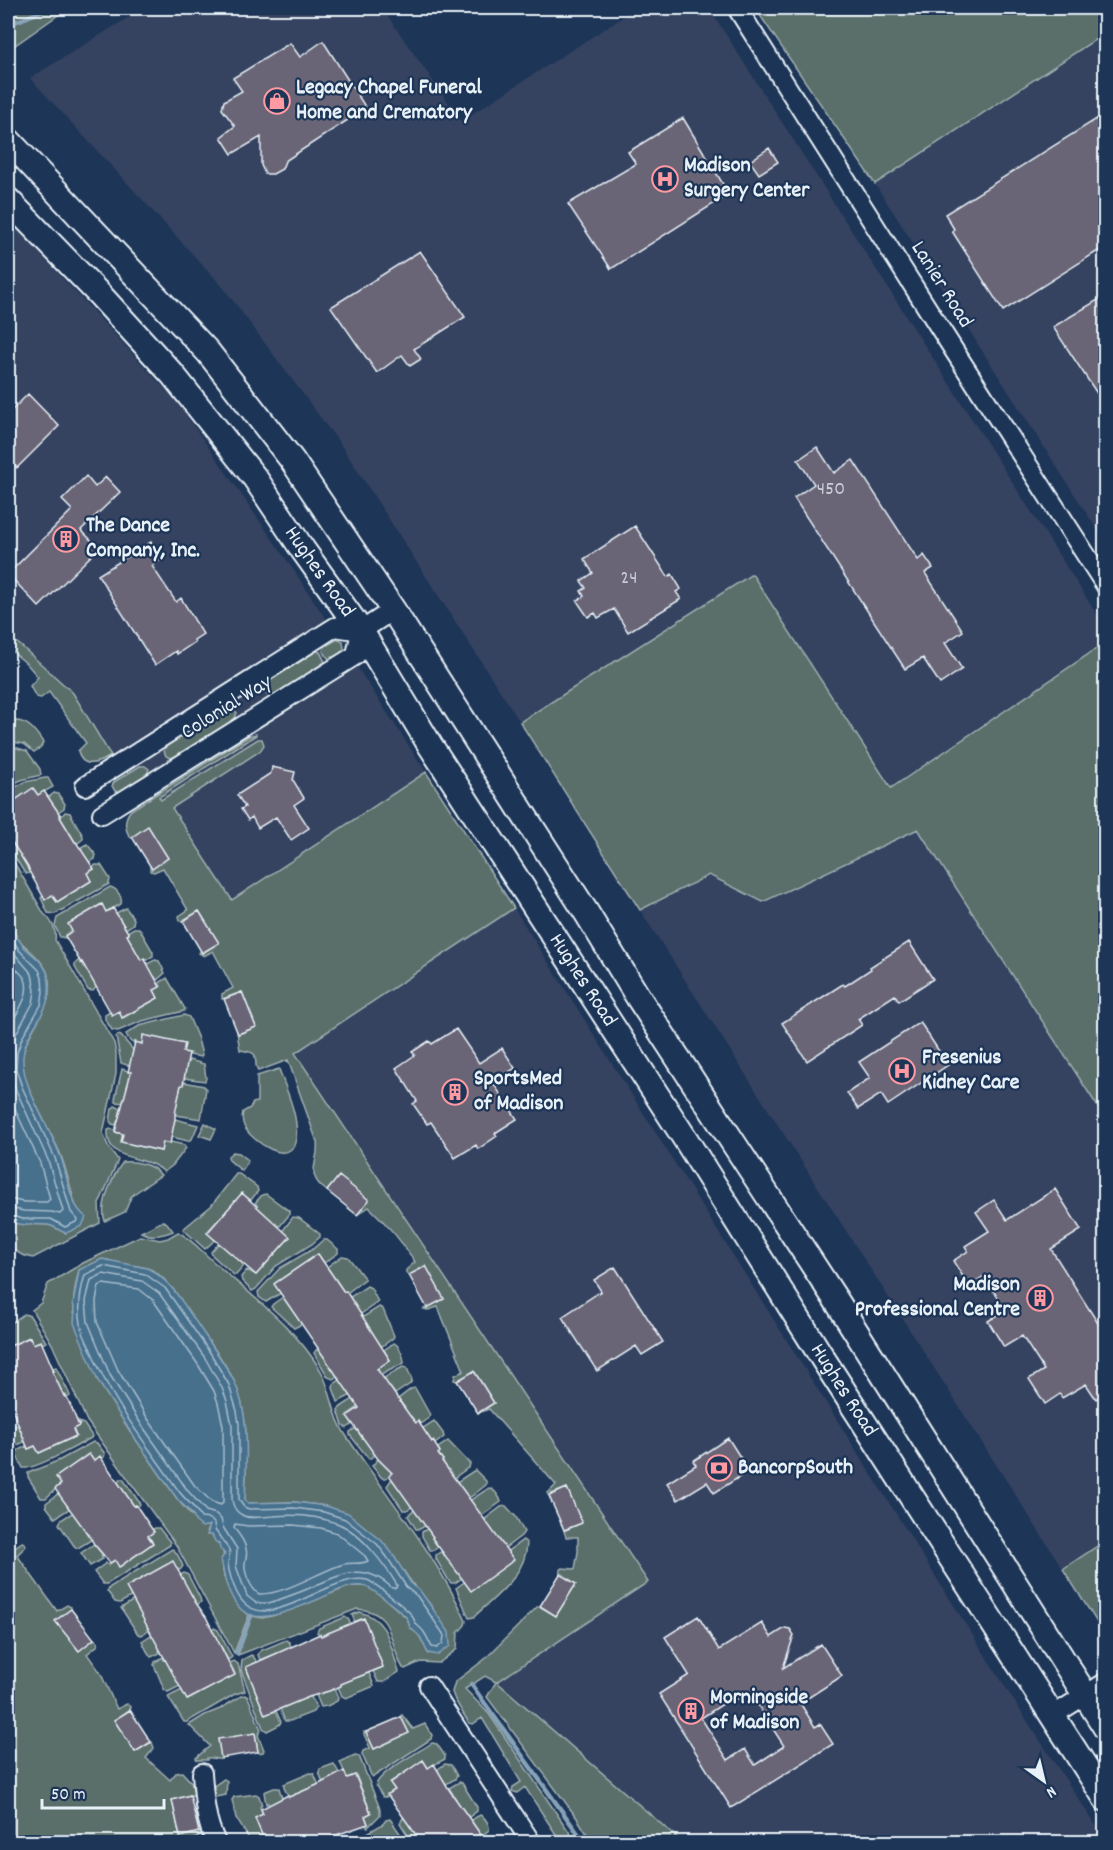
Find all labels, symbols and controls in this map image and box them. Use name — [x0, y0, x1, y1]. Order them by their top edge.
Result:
place label: Legacy Chapel Funeral Home and Crematory — [296, 73, 482, 129]
shop icon: Legacy Chapel Funeral Home and Crematory — [262, 86, 292, 116]
place label: Madison Surgery Center — [684, 151, 810, 207]
hospital icon: Madison Surgery Center — [650, 164, 680, 194]
street label: Lanier Road — [902, 235, 980, 335]
house number: 450 — [817, 476, 845, 504]
place label: The Dance Company, Inc. — [86, 511, 200, 567]
street label: Hughes Road — [276, 520, 362, 624]
building icon: The Dance Company, Inc. — [51, 524, 81, 554]
house number: 24 — [620, 565, 638, 593]
street label: Colonial Way — [175, 667, 280, 748]
street label: Hughes Road — [541, 928, 624, 1033]
place label: Fresenius Kidney Care — [922, 1043, 1020, 1099]
hospital icon: Fresenius Kidney Care — [887, 1056, 917, 1086]
place label: SportsMed of Madison — [474, 1064, 563, 1120]
building icon: SportsMed of Madison — [440, 1077, 470, 1107]
place label: Madison Professional Centre — [855, 1270, 1020, 1326]
building icon: Madison Professional Centre — [1025, 1283, 1055, 1313]
street label: Hughes Road — [802, 1338, 885, 1443]
bank icon: BancorpSouth — [704, 1453, 734, 1483]
place label: BancorpSouth — [738, 1453, 853, 1484]
place label: Morningside of Madison — [710, 1683, 808, 1739]
building icon: Morningside of Madison — [676, 1696, 706, 1726]
north arrow — [1014, 1751, 1074, 1811]
scale bar — [42, 1772, 164, 1810]
text: N — [1041, 1780, 1061, 1803]
text: 50 m — [51, 1783, 86, 1808]

